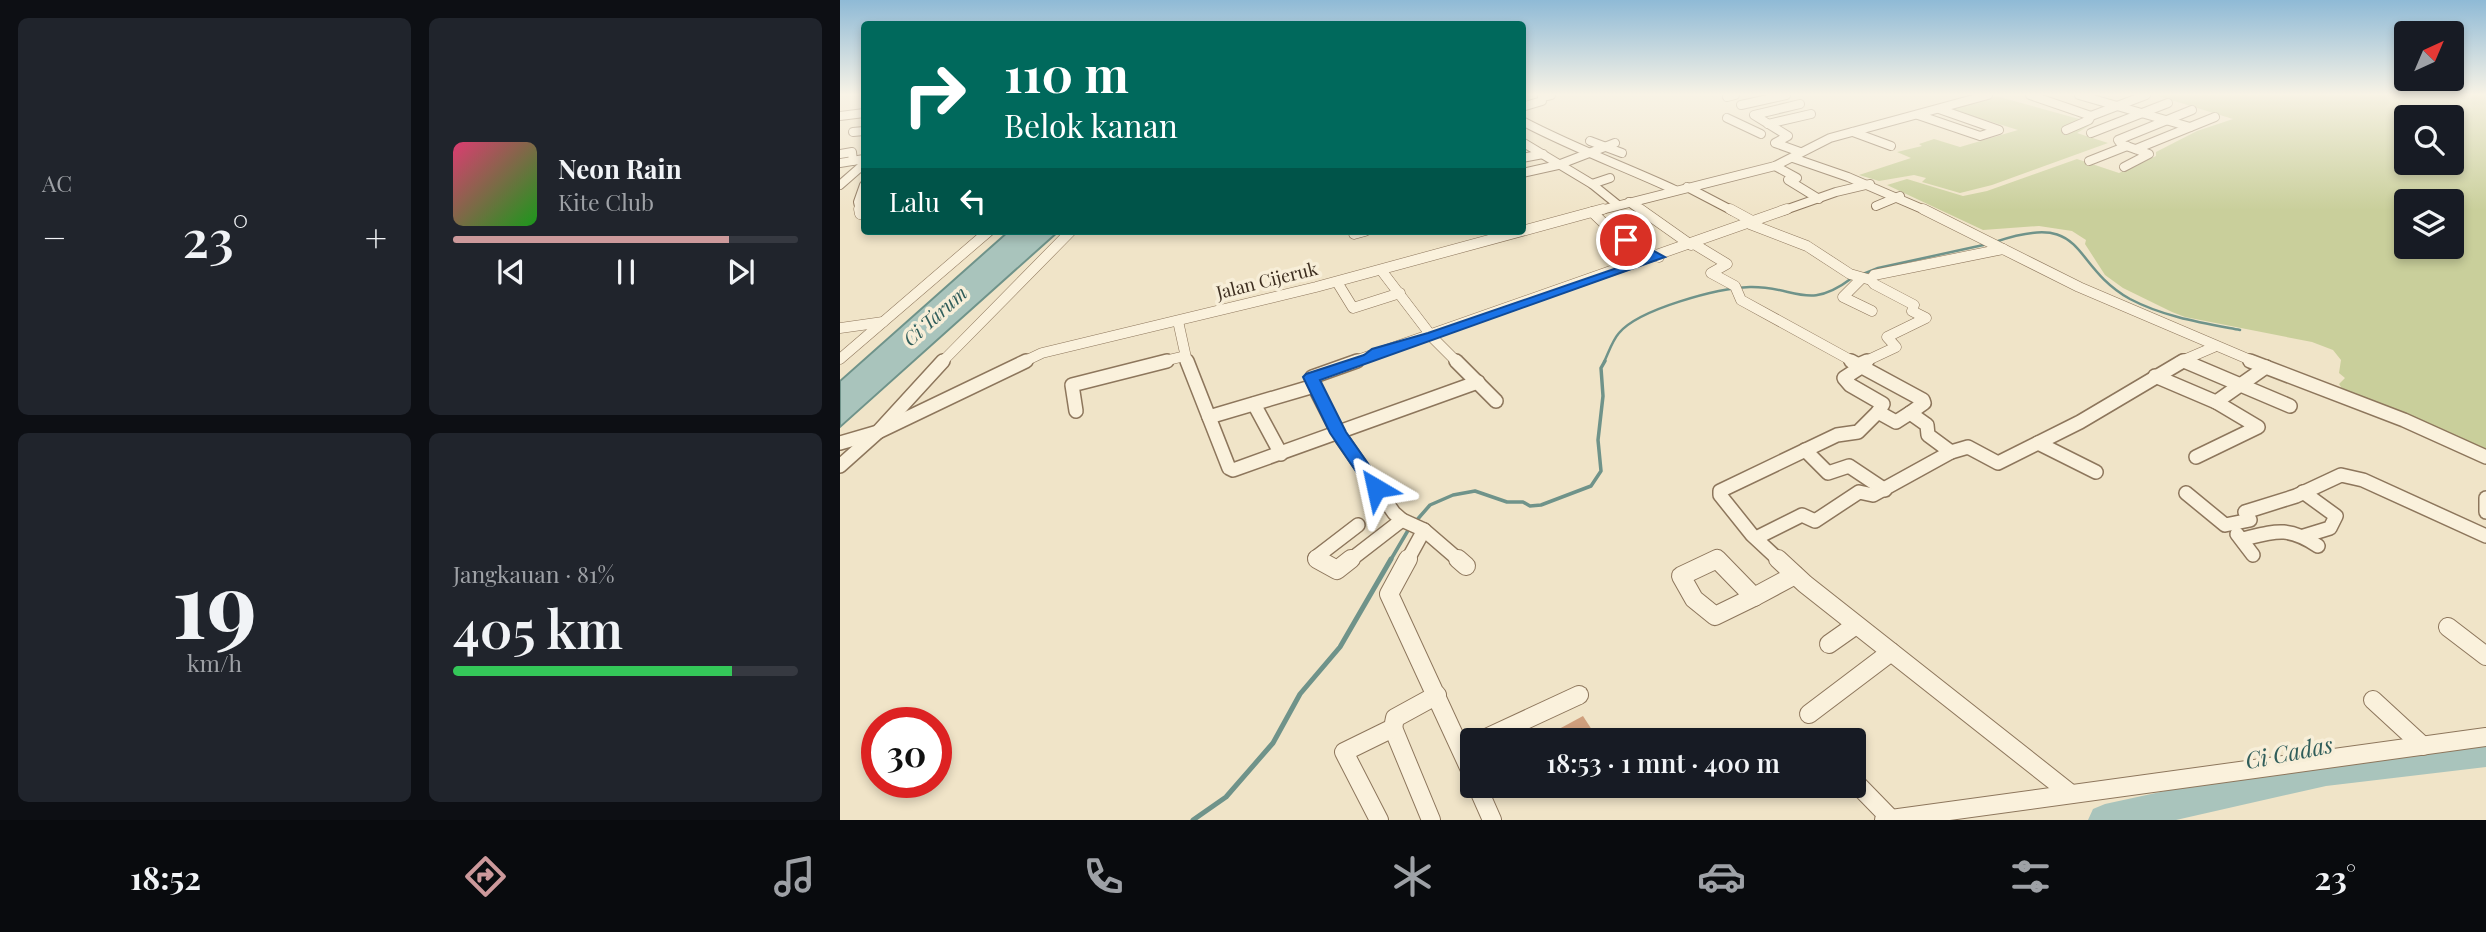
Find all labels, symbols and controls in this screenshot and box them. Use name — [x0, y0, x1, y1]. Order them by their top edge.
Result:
north arrow — [2394, 21, 2464, 91]
map controls — [2394, 21, 2464, 259]
text: 110 m — [1004, 40, 1129, 105]
icon: right — [889, 49, 980, 140]
text: Belok kanan — [1004, 103, 1178, 146]
button: search — [2394, 105, 2464, 175]
text: Neon Rain — [558, 151, 682, 186]
text: AC — [42, 167, 72, 198]
icon: left — [954, 182, 992, 220]
text: Lalu — [889, 184, 940, 219]
text: Kite Club — [558, 186, 654, 217]
button: layers — [2394, 189, 2464, 259]
text: 23° — [183, 202, 249, 271]
pin — [1596, 210, 1656, 270]
text: − — [42, 211, 67, 262]
text: + — [365, 211, 387, 262]
icon: arrive — [1607, 221, 1645, 259]
icon: previous — [492, 253, 530, 291]
icon: pause — [607, 253, 645, 291]
icon: next — [722, 253, 760, 291]
street label: Jalan Cijeruk — [1213, 256, 1320, 304]
water label: Ci Tarum — [897, 280, 972, 351]
position arrow — [1339, 451, 1413, 525]
text: 19 — [172, 541, 257, 662]
text: Jangkauan · 81% — [453, 558, 615, 589]
text: 405 km — [453, 593, 623, 662]
text: km/h — [187, 647, 242, 678]
speed limit sign: 30 — [861, 707, 952, 798]
water label: Ci Cadas — [2242, 728, 2336, 775]
text: 18:53 · 1 mnt · 400 m — [1546, 745, 1780, 780]
icon: directions — [461, 852, 510, 901]
icon: music — [770, 852, 819, 901]
icon: phone — [1079, 852, 1128, 901]
icon: climate — [1388, 852, 1437, 901]
icon: car — [1697, 852, 1746, 901]
icon: filters — [2006, 852, 2055, 901]
text: 18:52 — [130, 855, 201, 898]
text: 23° — [2315, 855, 2356, 898]

